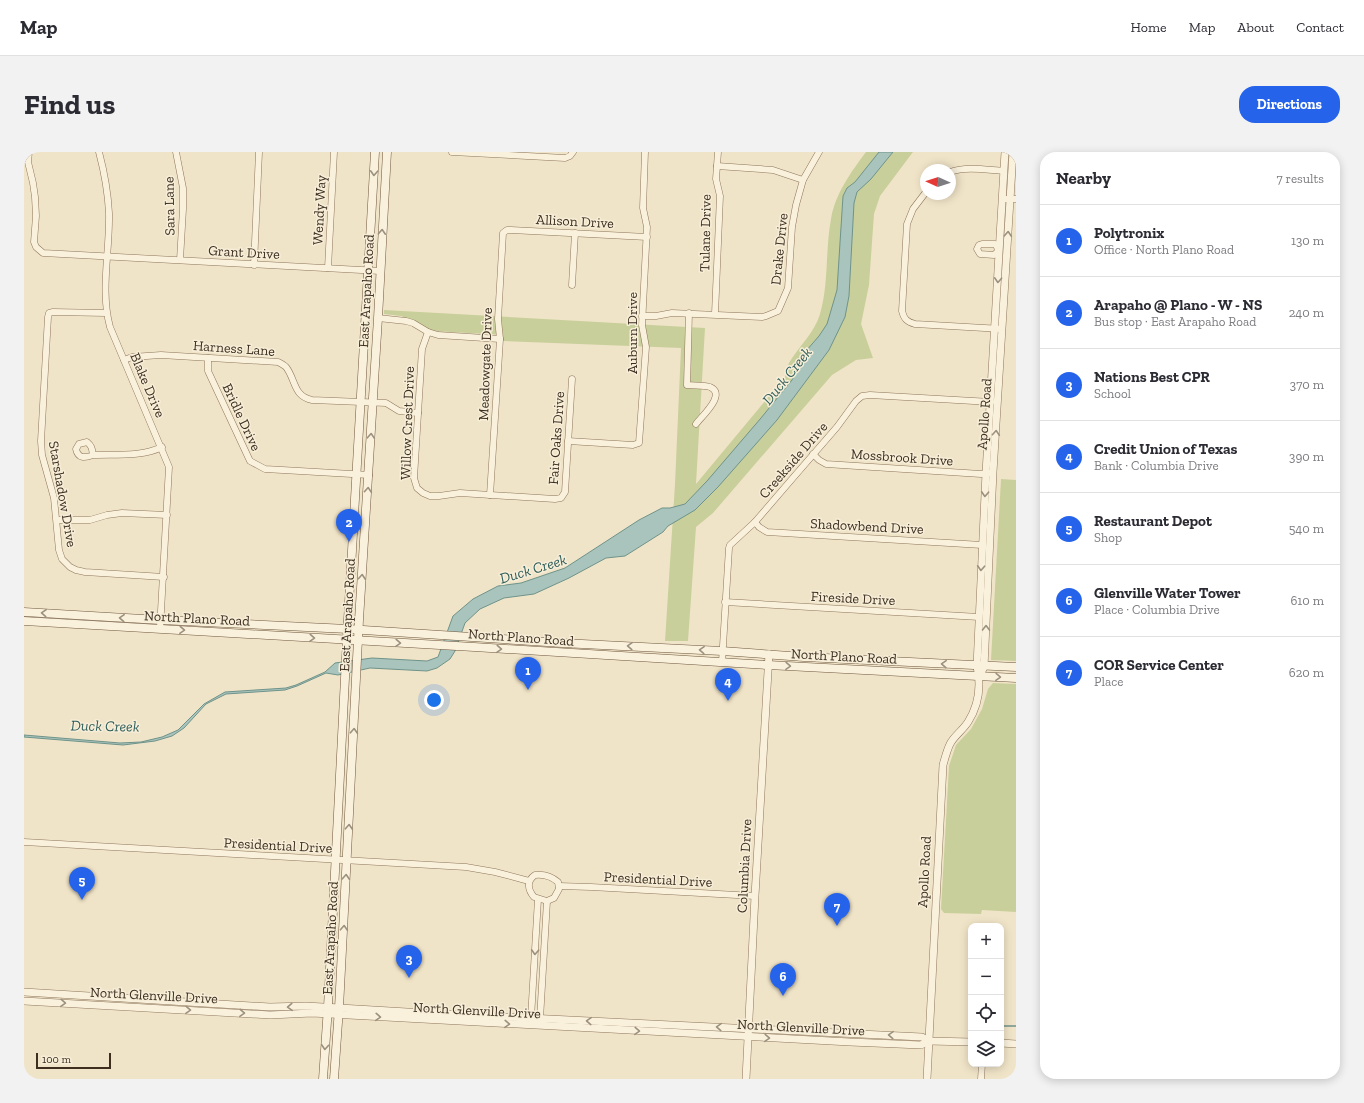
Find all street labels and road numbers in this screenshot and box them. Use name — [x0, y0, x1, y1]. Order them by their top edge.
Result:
street label: Wendy Way — [309, 174, 330, 246]
street label: Sara Lane — [160, 176, 179, 236]
street label: Tulane Drive — [696, 194, 715, 272]
street label: Allison Drive — [536, 211, 615, 232]
street label: Drake Drive — [767, 212, 792, 286]
street label: East Arapaho Road — [355, 234, 378, 348]
street label: Grant Drive — [208, 242, 281, 263]
street label: Auburn Drive — [624, 292, 641, 374]
street label: Meadowgate Drive — [475, 307, 496, 421]
street label: Harness Lane — [192, 337, 276, 360]
street label: Blake Drive — [126, 350, 169, 420]
street label: Willow Crest Drive — [397, 365, 418, 480]
street label: Apollo Road — [974, 377, 996, 450]
street label: Bridle Drive — [219, 381, 265, 454]
street label: Fair Oaks Drive — [545, 390, 568, 485]
street label: Creekside Drive — [756, 418, 831, 502]
street label: Starshadow Drive — [45, 440, 80, 549]
street label: Mossbrook Drive — [850, 445, 954, 470]
street label: Shadowbend Drive — [810, 515, 924, 538]
street label: East Arapaho Road — [336, 558, 359, 672]
street label: Fireside Drive — [810, 588, 896, 609]
street label: North Plano Road — [144, 607, 251, 630]
street label: North Plano Road — [467, 625, 575, 650]
street label: North Plano Road — [791, 645, 898, 668]
street label: Columbia Drive — [734, 818, 755, 914]
street label: Presidential Drive — [223, 834, 333, 857]
street label: Apollo Road — [914, 835, 935, 908]
street label: Presidential Drive — [603, 868, 713, 891]
street label: East Arapaho Road — [319, 881, 342, 995]
street label: North Glenville Drive — [90, 984, 219, 1007]
street label: North Glenville Drive — [413, 999, 542, 1022]
street label: North Glenville Drive — [737, 1016, 866, 1039]

